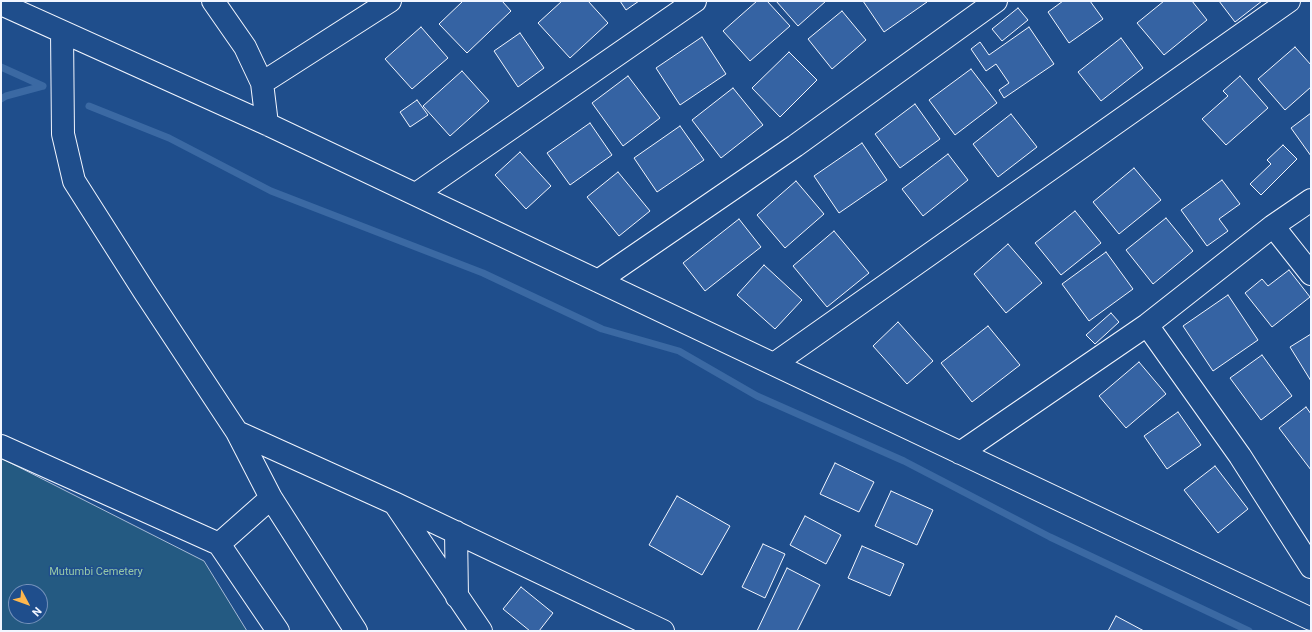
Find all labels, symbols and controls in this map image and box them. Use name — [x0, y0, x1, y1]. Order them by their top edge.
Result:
park label: Mutumbi Cemetery — [49, 565, 143, 579]
north arrow — [8, 584, 48, 624]
text: N — [29, 604, 44, 619]

